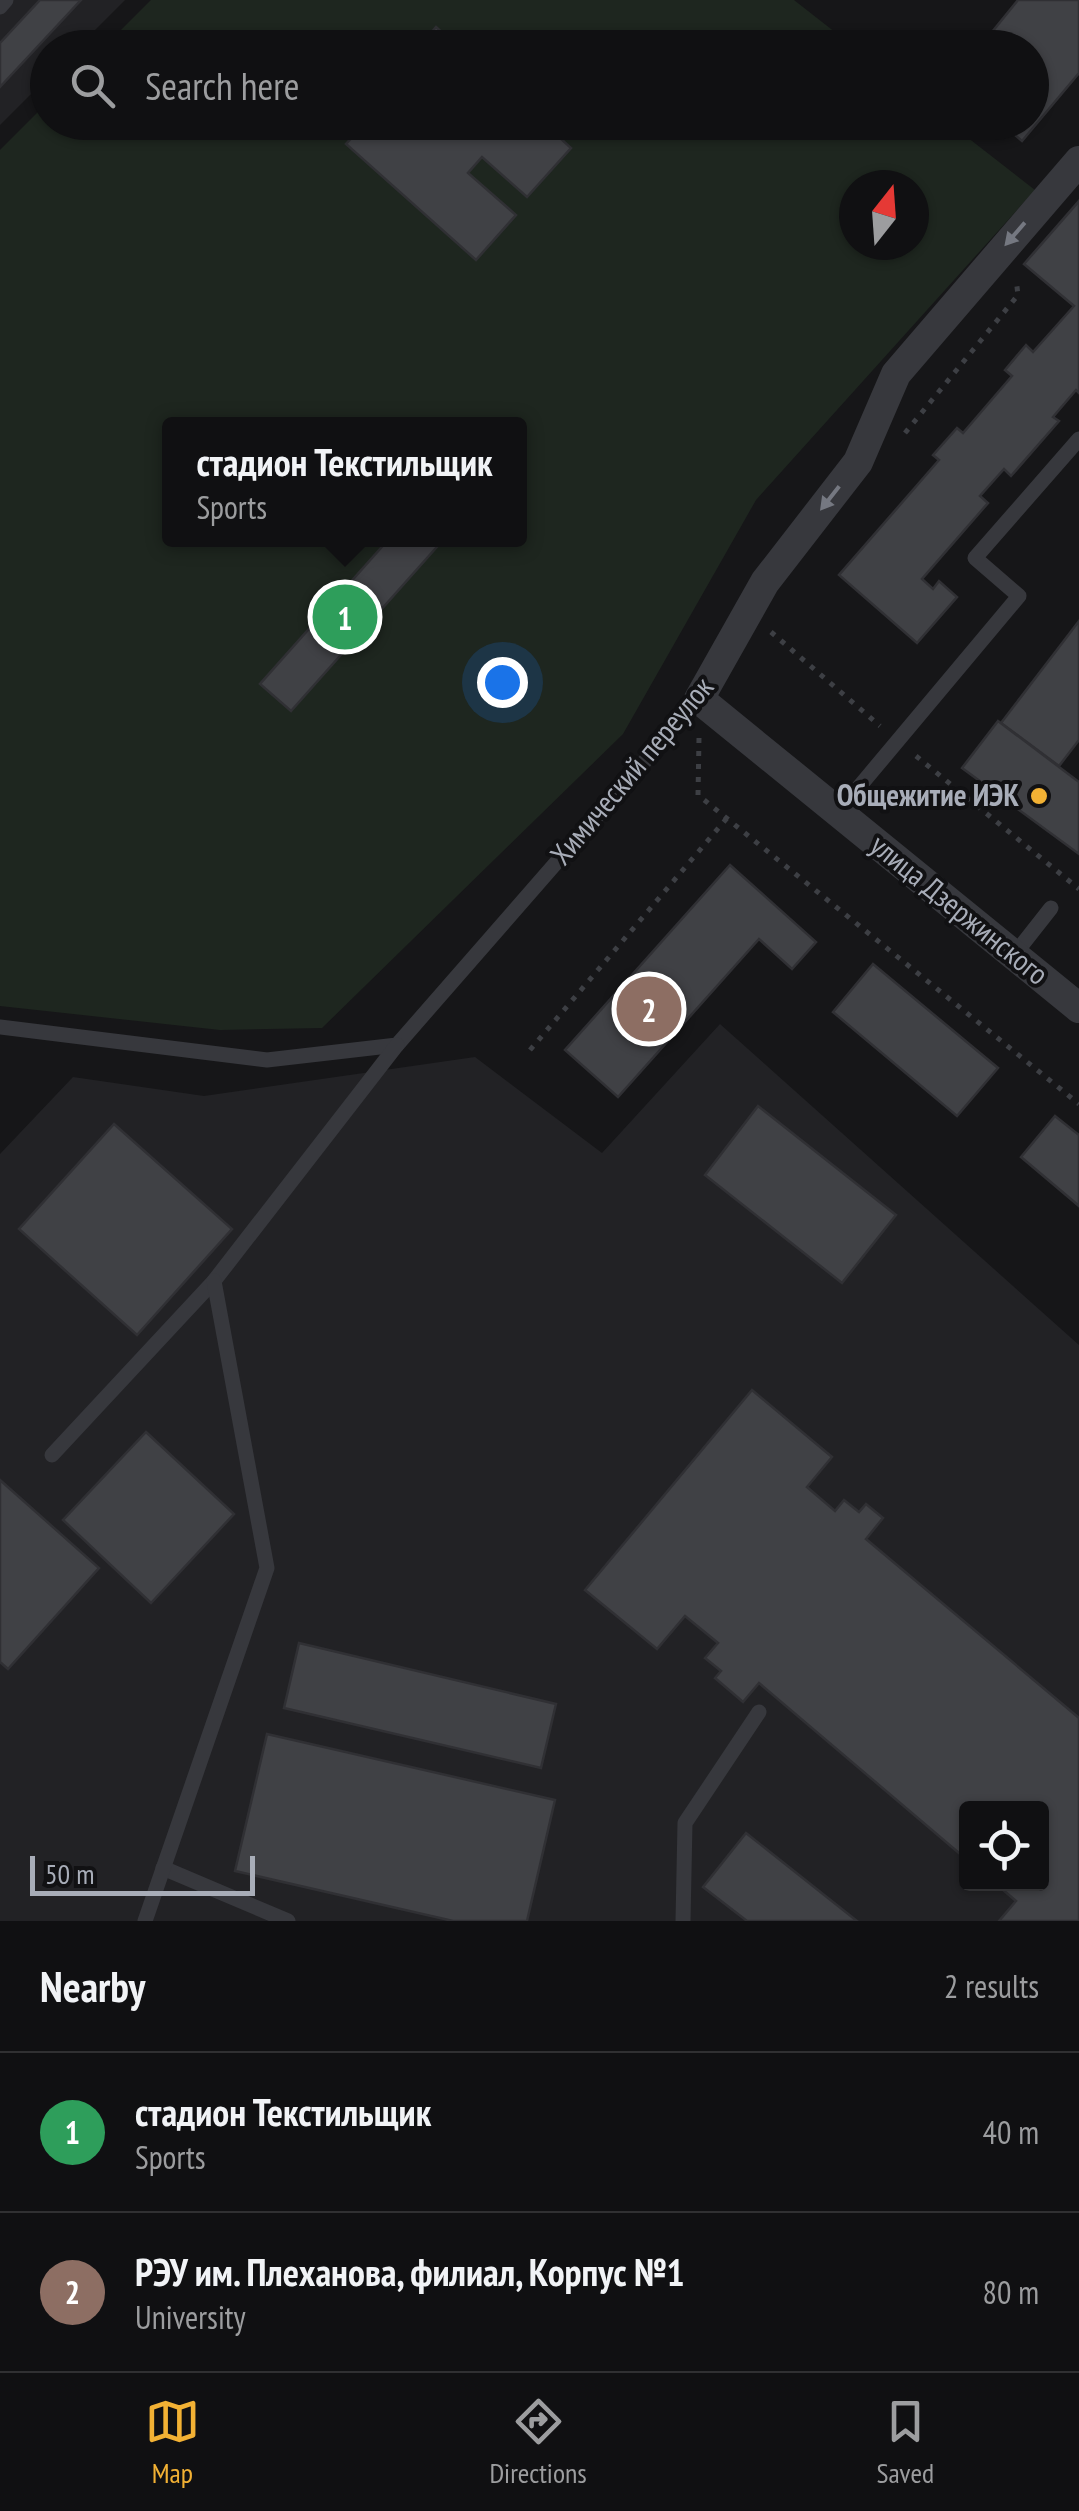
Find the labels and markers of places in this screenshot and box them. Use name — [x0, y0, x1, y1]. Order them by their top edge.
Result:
pin: 1 — [312, 580, 378, 654]
place label: Общежитие ИЭК — [837, 775, 1019, 814]
marker: Общежитие ИЭК — [1028, 785, 1050, 807]
pin: 2 — [616, 972, 682, 1046]

